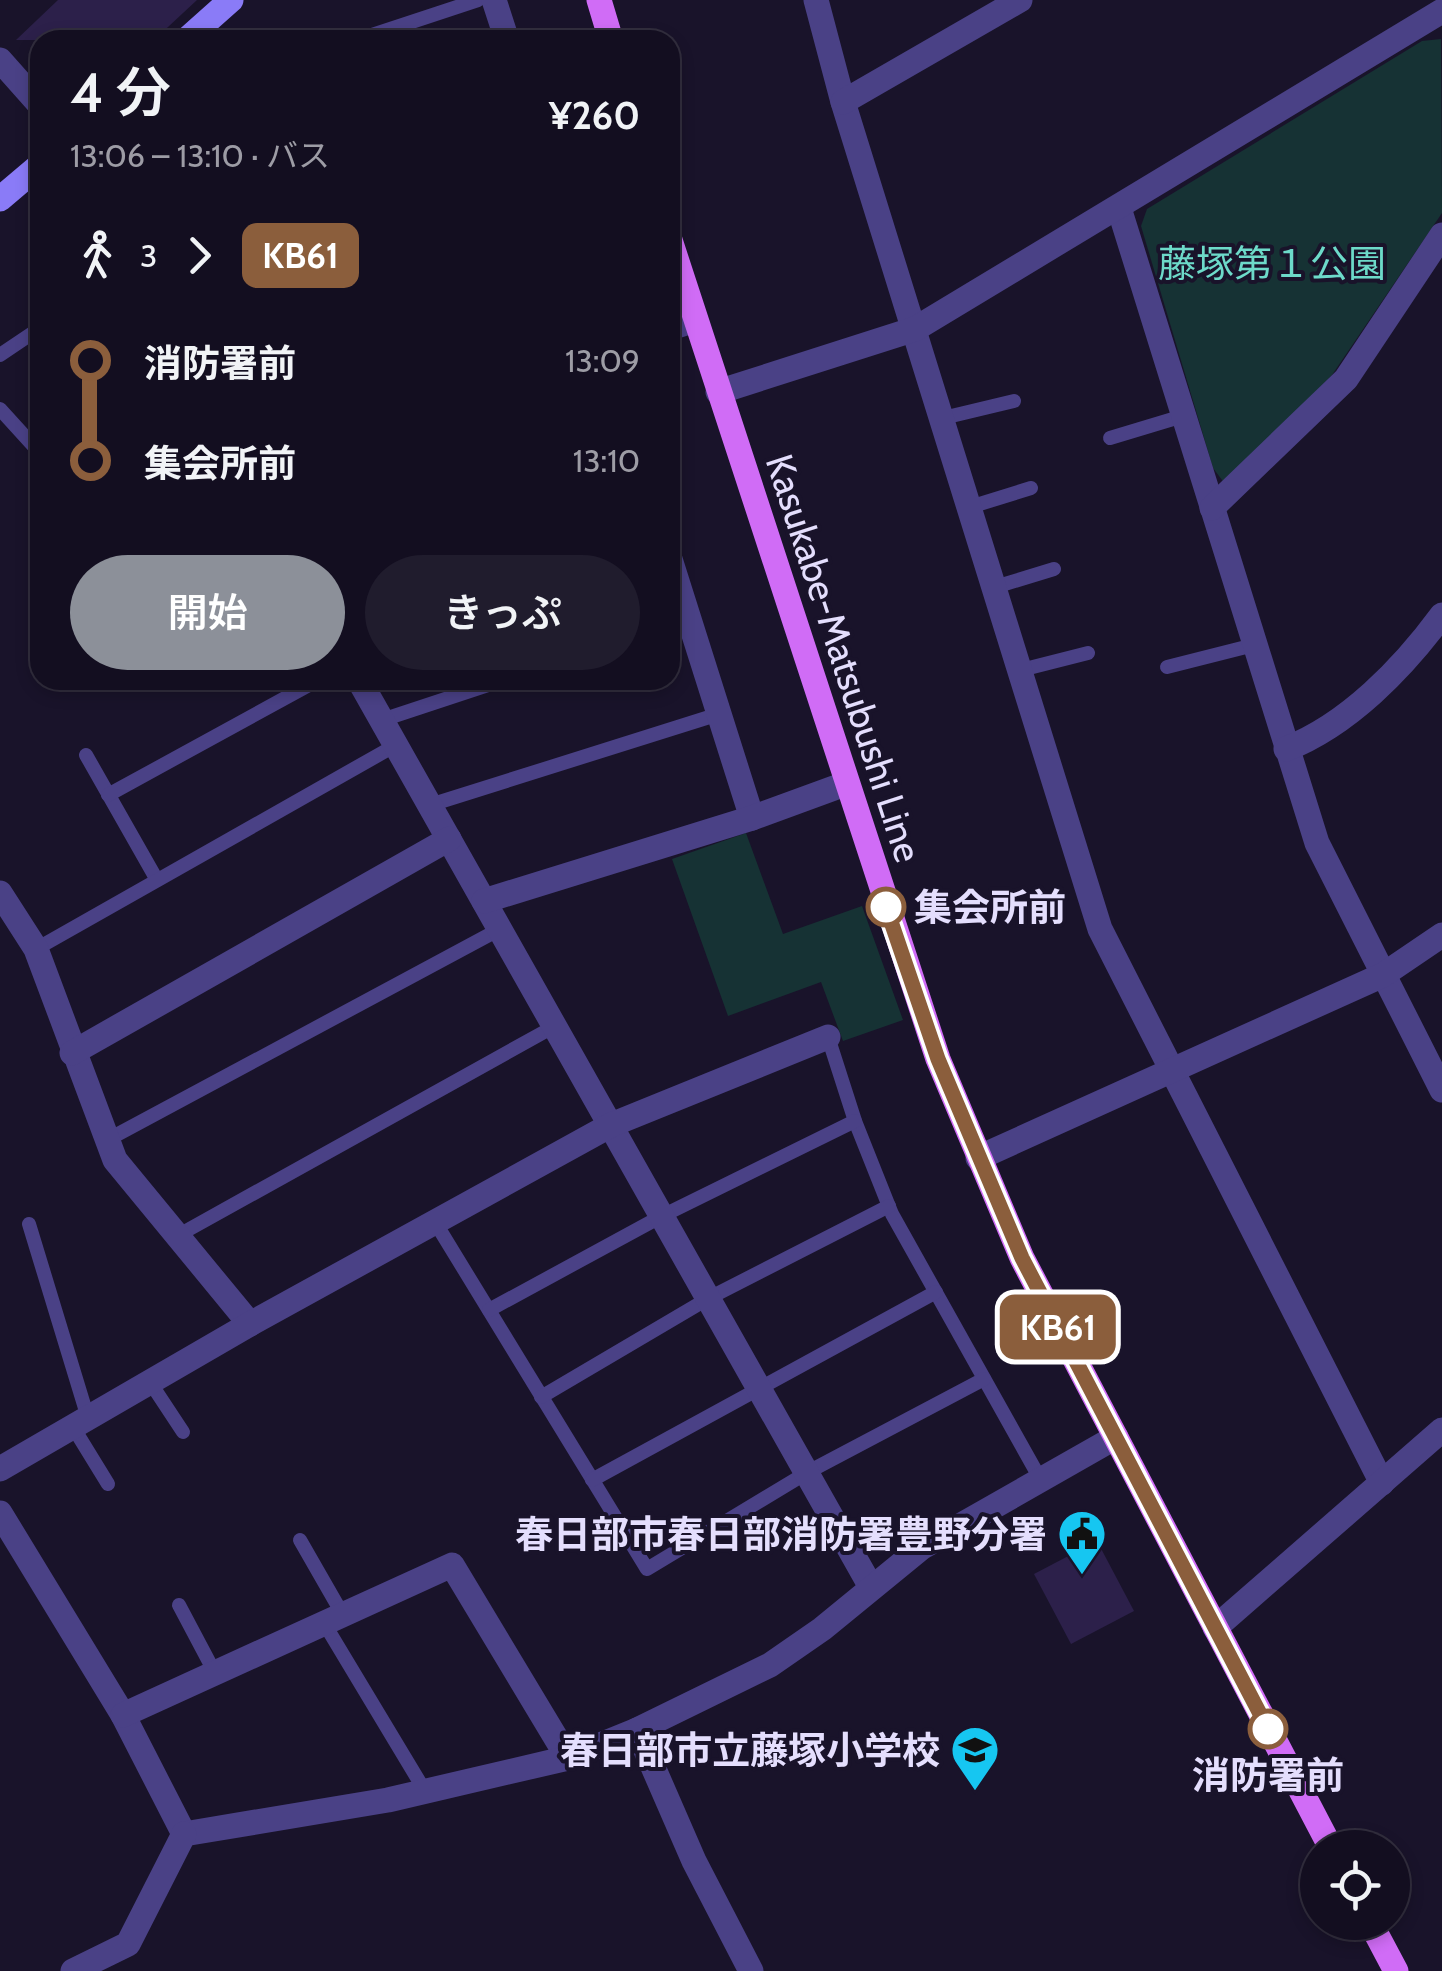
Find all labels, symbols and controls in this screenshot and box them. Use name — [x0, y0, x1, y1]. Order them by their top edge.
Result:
text: 4 分 — [70, 59, 171, 126]
text: ¥260 — [549, 92, 640, 139]
text: 13:06 – 13:10 · バス — [70, 136, 330, 175]
icon: walk — [70, 228, 125, 283]
icon: forward — [172, 228, 227, 283]
text: KB61 — [262, 234, 339, 277]
text: 3 — [140, 236, 157, 275]
park label: 藤塚第１公園 — [1158, 240, 1386, 287]
text: 消防署前 — [144, 340, 296, 387]
text: 13:09 — [565, 341, 640, 380]
text: 集会所前 — [144, 440, 296, 487]
text: 13:10 — [573, 441, 640, 480]
street label: Kasukabe-Matsubushi Line — [756, 448, 932, 868]
button: 開始 — [70, 555, 345, 670]
button: きっぷ — [365, 555, 640, 670]
place label: 集会所前 — [914, 884, 1066, 931]
marker: 集会所前 — [867, 888, 905, 926]
line badge: KB61 — [988, 1294, 1128, 1360]
text: KB61 — [1020, 1306, 1096, 1349]
public building icon: 春日部市春日部消防署豊野分署 — [1056, 1508, 1108, 1576]
place label: 春日部市春日部消防署豊野分署 — [515, 1511, 1047, 1558]
marker: 消防署前 — [1249, 1710, 1287, 1748]
school or university icon: 春日部市立藤塚小学校 — [949, 1724, 1001, 1792]
place label: 春日部市立藤塚小学校 — [560, 1727, 940, 1774]
place label: 消防署前 — [1192, 1752, 1344, 1799]
map controls — [1300, 1830, 1410, 1940]
button: locate — [1300, 1830, 1410, 1940]

